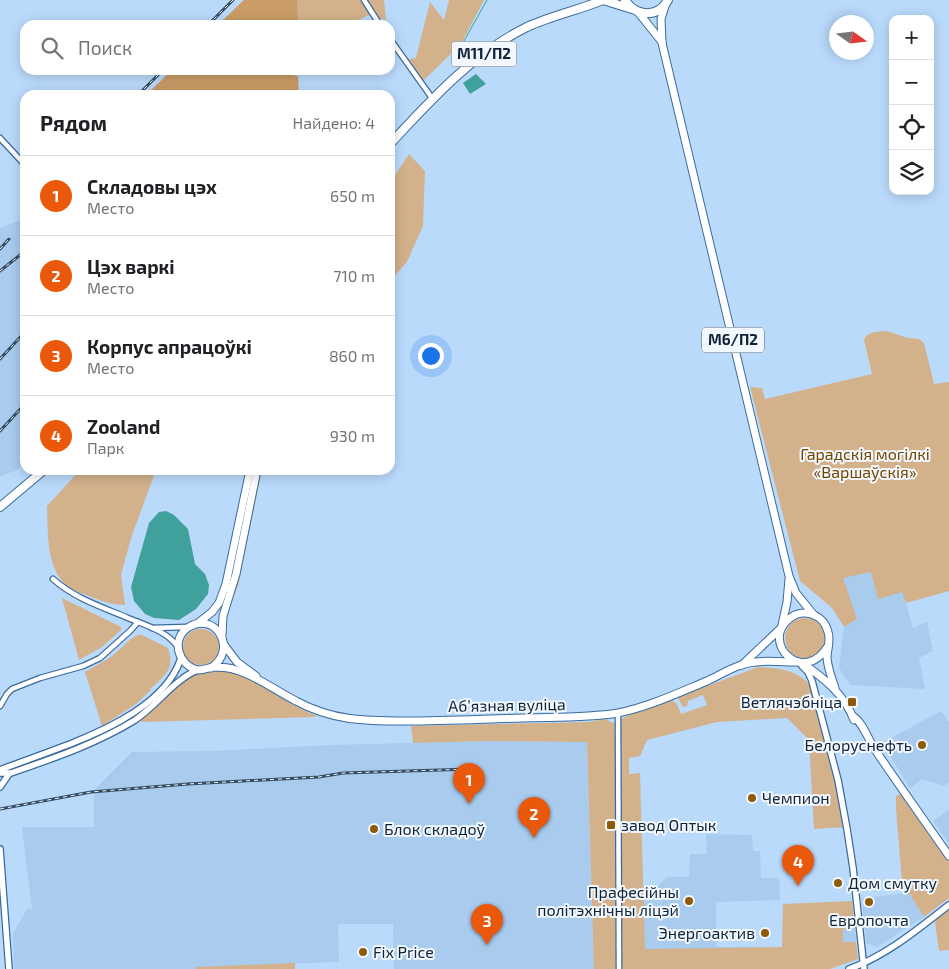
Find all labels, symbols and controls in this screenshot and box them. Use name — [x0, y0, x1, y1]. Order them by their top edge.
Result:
north arrow — [829, 15, 874, 60]
map controls — [889, 15, 934, 195]
button: + — [889, 15, 934, 60]
search box — [20, 20, 395, 75]
icon: search — [38, 34, 66, 62]
text: Поиск — [78, 36, 132, 59]
road number: М11/П2 — [452, 42, 516, 66]
button: − — [889, 60, 934, 105]
button: locate — [889, 105, 934, 150]
text: Рядом — [40, 110, 107, 135]
text: Найдено: 4 — [292, 113, 375, 132]
button: layers — [889, 150, 934, 195]
text: Складовы цэх — [87, 175, 217, 198]
text: 1 — [53, 186, 59, 205]
text: 650 m — [330, 186, 375, 205]
text: Место — [87, 198, 134, 217]
text: Цэх варкі — [87, 255, 175, 278]
text: 2 — [51, 266, 61, 285]
text: 710 m — [333, 266, 375, 285]
text: Место — [87, 278, 134, 297]
road number: М6/П2 — [702, 328, 764, 352]
text: Корпус апрацоўкі — [87, 335, 252, 358]
your location — [418, 343, 444, 369]
text: 3 — [51, 346, 61, 365]
text: 860 m — [329, 346, 375, 365]
text: Место — [87, 358, 134, 377]
text: Zooland — [87, 415, 160, 438]
text: 4 — [51, 426, 61, 445]
text: 930 m — [330, 426, 375, 445]
text: Парк — [87, 438, 124, 457]
park label: Гарадскія могілкі «Варшаўскія» — [800, 444, 930, 482]
place label: Ветлячэбніца — [741, 692, 842, 711]
street label: Абʼязная вуліца — [448, 694, 566, 716]
marker: Ветлячэбніца — [846, 696, 858, 708]
place label: Белоруснефть — [805, 735, 912, 755]
marker: Белоруснефть — [916, 739, 928, 751]
pin: 1 — [453, 763, 485, 804]
place label: Чемпион — [762, 788, 830, 807]
marker: Чемпион — [746, 792, 758, 804]
pin: 2 — [518, 797, 550, 838]
place label: завод Оптык — [621, 815, 717, 834]
place label: Блок складоў — [384, 819, 485, 839]
marker: завод Оптык — [605, 819, 617, 831]
marker: Блок складоў — [368, 823, 380, 835]
pin: 4 — [782, 845, 814, 886]
place label: Дом смутку — [848, 873, 938, 893]
marker: Дом смутку — [832, 877, 844, 889]
place label: Прафесійны політэхнічны ліцэй — [537, 882, 679, 919]
marker: Прафесійны політэхнічны ліцэй — [683, 895, 695, 907]
marker: Европочта — [863, 896, 875, 908]
pin: 3 — [471, 904, 503, 945]
place label: Европочта — [829, 910, 909, 929]
place label: Энергоактив — [659, 923, 755, 942]
marker: Энергоактив — [759, 927, 771, 939]
place label: Fix Price — [373, 942, 434, 961]
marker: Fix Price — [357, 946, 369, 958]

